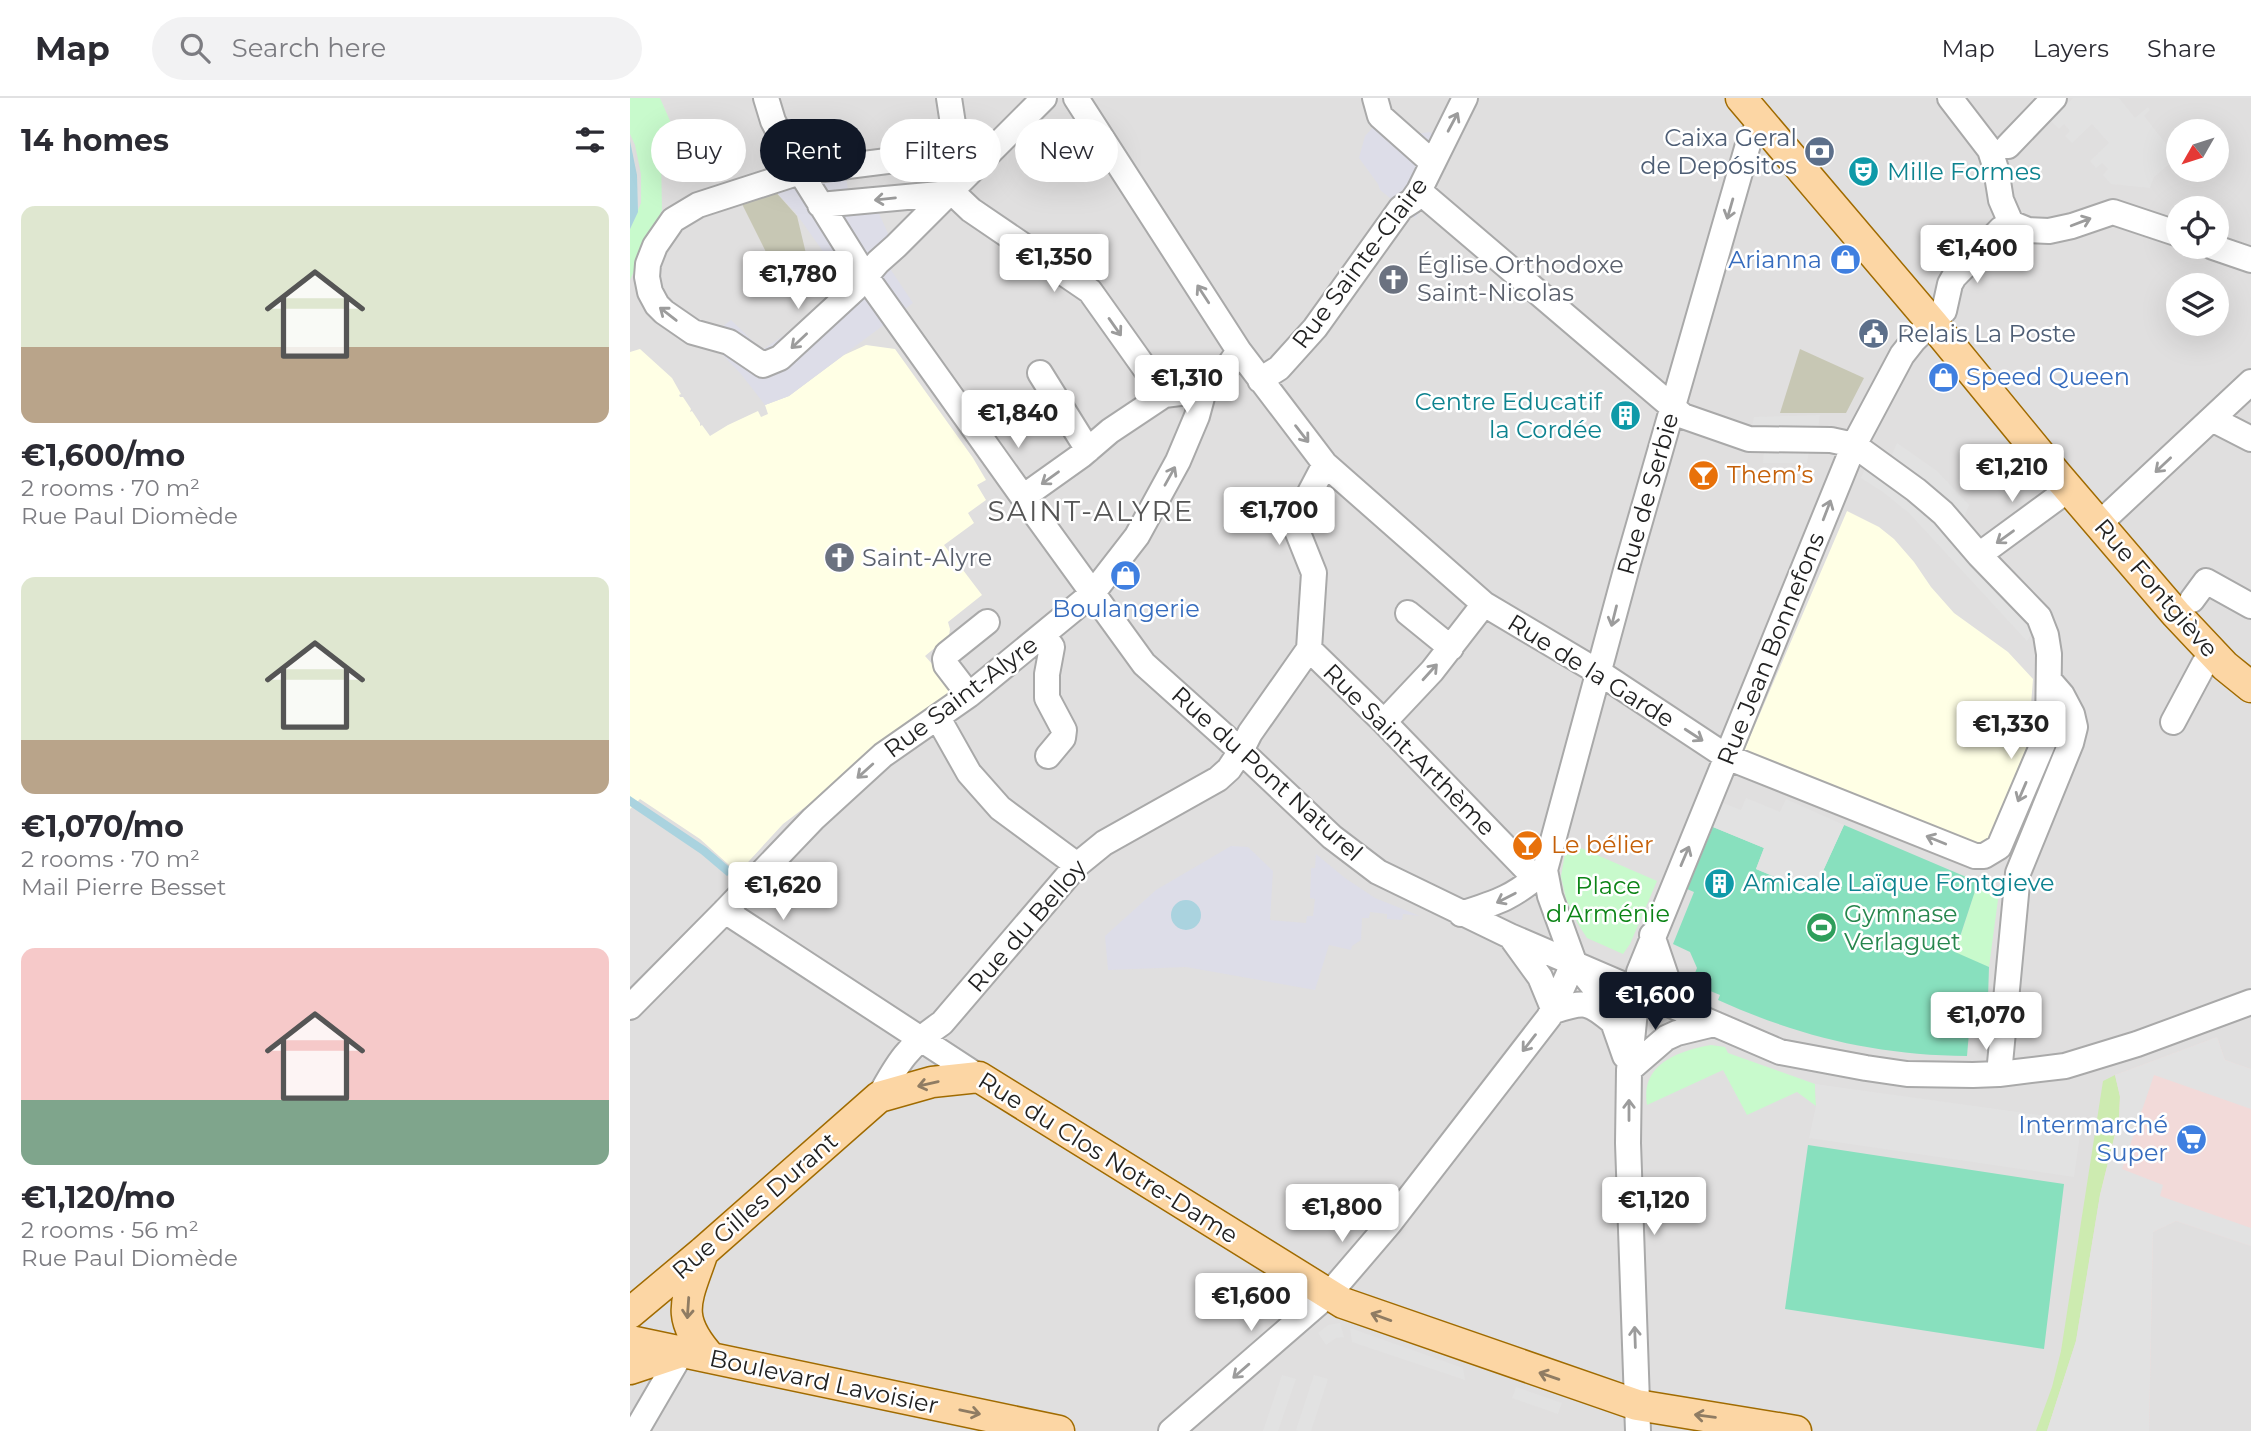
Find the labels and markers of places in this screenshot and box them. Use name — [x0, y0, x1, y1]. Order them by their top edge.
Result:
place label: Caixa Geral de Depósitos — [1640, 123, 1797, 180]
bank icon: Caixa Geral de Depósitos — [1803, 135, 1837, 169]
theatre icon: Mille Formes — [1847, 155, 1881, 189]
place label: Mille Formes — [1887, 157, 2041, 186]
pin: €1,400 — [1920, 226, 2034, 285]
pin: €1,350 — [997, 234, 1111, 294]
shop icon: Arianna — [1828, 243, 1862, 277]
place label: Arianna — [1728, 245, 1822, 274]
place label: Église Orthodoxe Saint-Nicolas — [1417, 250, 1624, 307]
pin: €1,780 — [741, 252, 855, 311]
church icon: Église Orthodoxe Saint-Nicolas — [1377, 262, 1411, 296]
public building icon: Relais La Poste — [1857, 317, 1891, 351]
place label: Relais La Poste — [1897, 319, 2076, 348]
pin: €1,310 — [1130, 356, 1244, 415]
shop icon: Speed Queen — [1926, 360, 1960, 394]
place label: Speed Queen — [1966, 362, 2130, 391]
place label: Centre Educatif la Cordée — [1415, 387, 1603, 444]
pin: €1,840 — [961, 390, 1075, 450]
building icon: Centre Educatif la Cordée — [1608, 399, 1642, 433]
pin: €1,210 — [1955, 444, 2069, 504]
bar icon: Them’s — [1687, 458, 1721, 492]
place label: Them’s — [1727, 460, 1813, 489]
pin: €1,700 — [1222, 488, 1336, 547]
church icon: Saint-Alyre — [822, 541, 856, 575]
place label: Saint-Alyre — [862, 543, 992, 572]
shop icon: Boulangerie — [1109, 558, 1143, 592]
place label: Boulangerie — [1052, 594, 1200, 623]
pin: €1,330 — [1954, 702, 2068, 761]
bar icon: Le bélier — [1511, 828, 1545, 862]
place label: Le bélier — [1551, 830, 1654, 859]
pin: €1,620 — [726, 862, 840, 922]
building icon: Amicale Laïque Fontgieve — [1703, 866, 1737, 900]
place label: Amicale Laïque Fontgieve — [1743, 868, 2055, 897]
place label: Gymnase Verlaguet — [1844, 899, 1961, 956]
sports icon: Gymnase Verlaguet — [1804, 911, 1838, 945]
pin: €1,600 — [1598, 972, 1712, 1032]
pin: €1,070 — [1929, 992, 2043, 1052]
place label: Intermarché Super — [2018, 1110, 2168, 1167]
supermarket icon: Intermarché Super — [2174, 1122, 2208, 1156]
pin: €1,120 — [1597, 1178, 1711, 1237]
pin: €1,800 — [1285, 1184, 1399, 1244]
pin: €1,600 — [1194, 1274, 1308, 1333]

